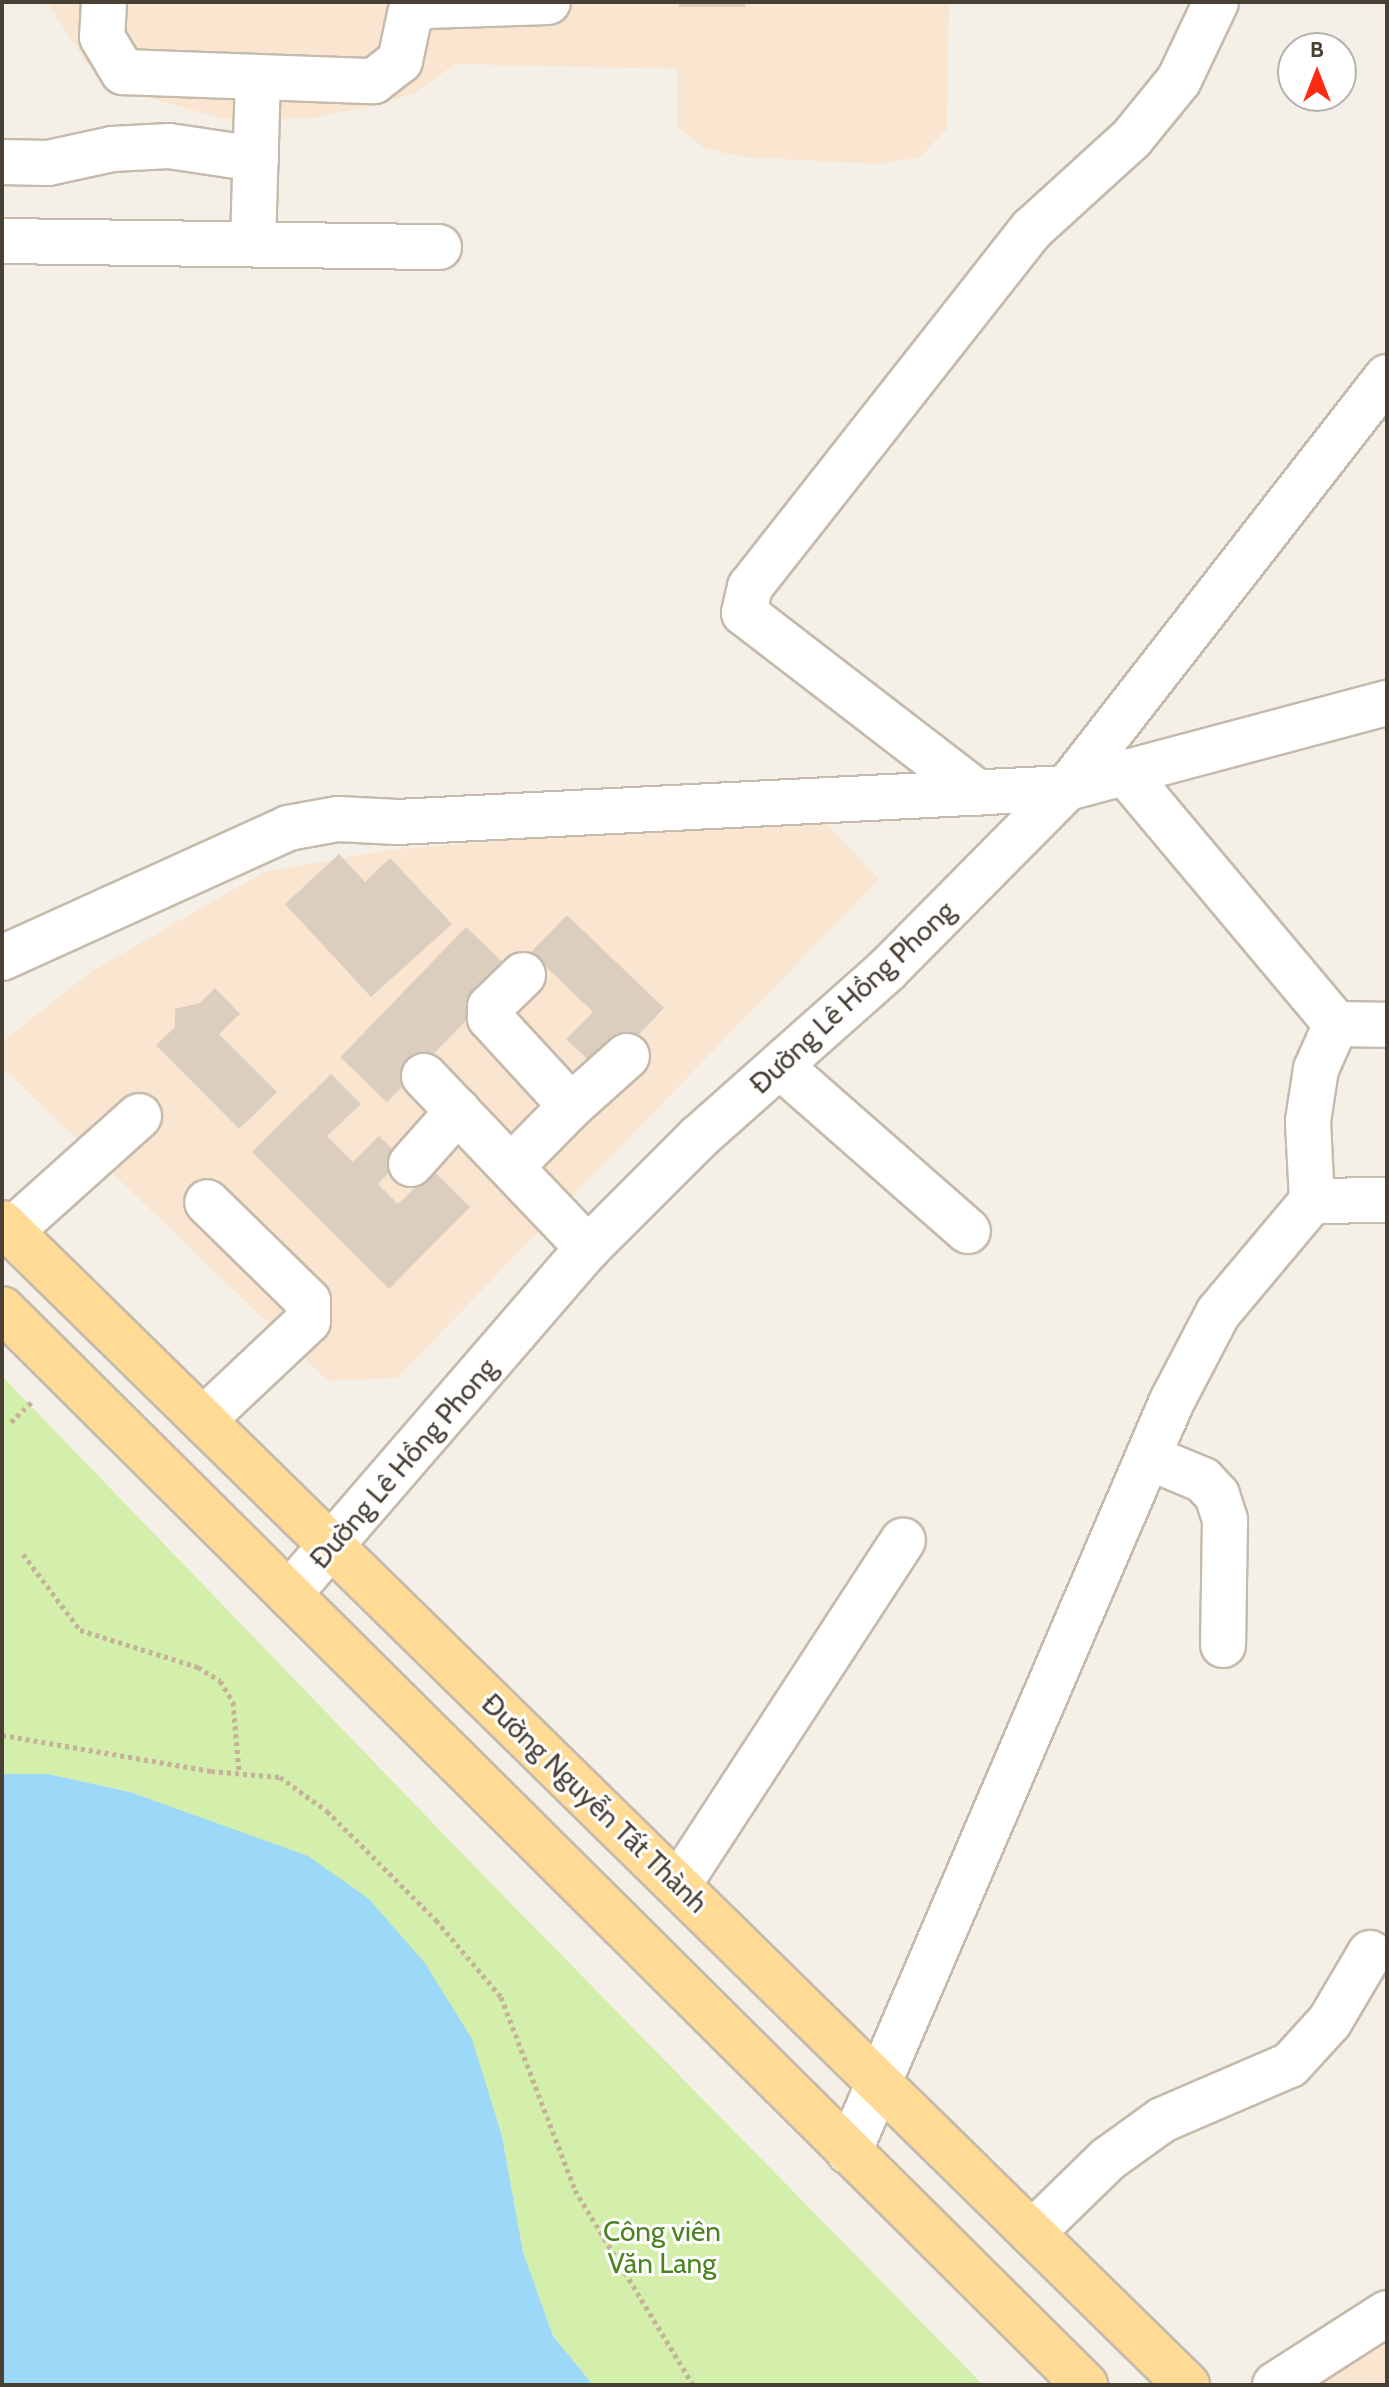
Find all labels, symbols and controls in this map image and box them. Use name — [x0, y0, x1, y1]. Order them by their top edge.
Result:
north arrow — [1277, 32, 1357, 112]
text: B — [1310, 36, 1324, 63]
street label: Đường Lê Hồng Phong — [743, 894, 961, 1100]
street label: Đường Lê Hồng Phong — [303, 1351, 503, 1575]
street label: Đường Nguyễn Tất Thành — [475, 1686, 715, 1920]
park label: Công viên Văn Lang — [603, 2214, 721, 2280]

